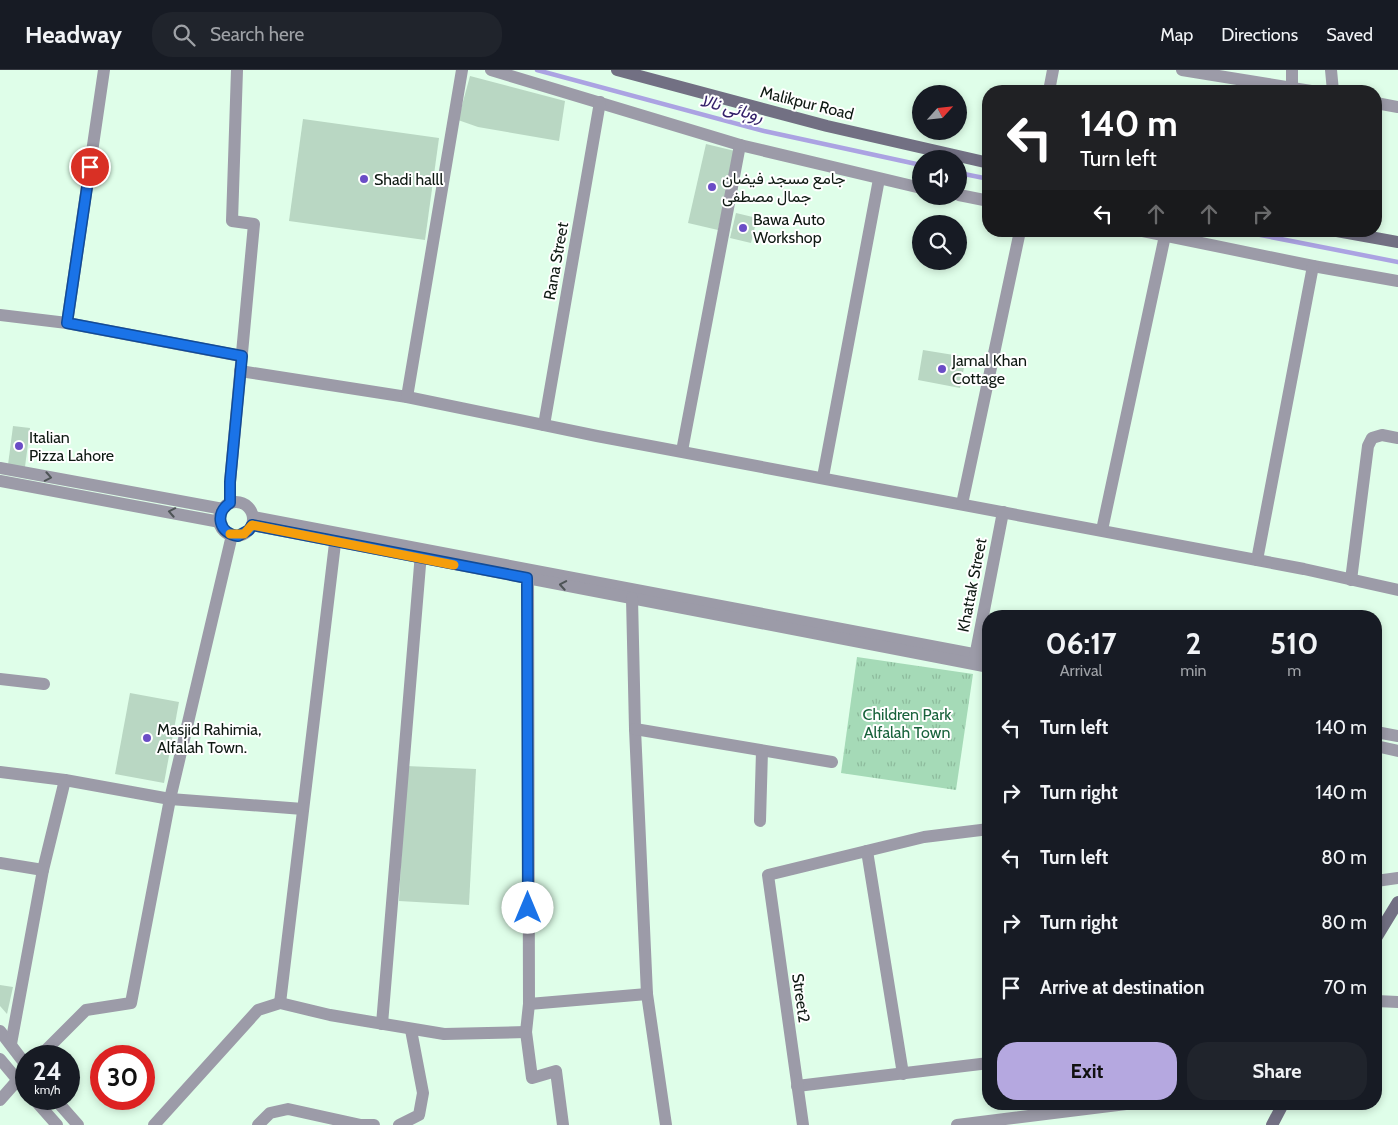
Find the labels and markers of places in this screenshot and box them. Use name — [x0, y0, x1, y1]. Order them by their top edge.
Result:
pin — [69, 146, 111, 188]
place label: جامع مسجد فیضان جمال مصطفی — [722, 169, 846, 207]
place label: Shadi halll — [374, 170, 443, 189]
marker: Shadi halll — [358, 173, 370, 185]
marker: جامع مسجد فیضان جمال مصطفی — [706, 181, 718, 193]
place label: Bawa Auto Workshop — [753, 210, 825, 247]
marker: Bawa Auto Workshop — [737, 222, 749, 234]
place label: Jamal Khan Cottage — [951, 351, 1027, 388]
marker: Jamal Khan Cottage — [936, 363, 948, 375]
place label: Italian Pizza Lahore — [29, 428, 114, 465]
marker: Italian Pizza Lahore — [13, 440, 25, 452]
place label: Masjid Rahimia, Alfalah Town. — [157, 720, 261, 757]
marker: Masjid Rahimia, Alfalah Town. — [141, 732, 153, 744]

